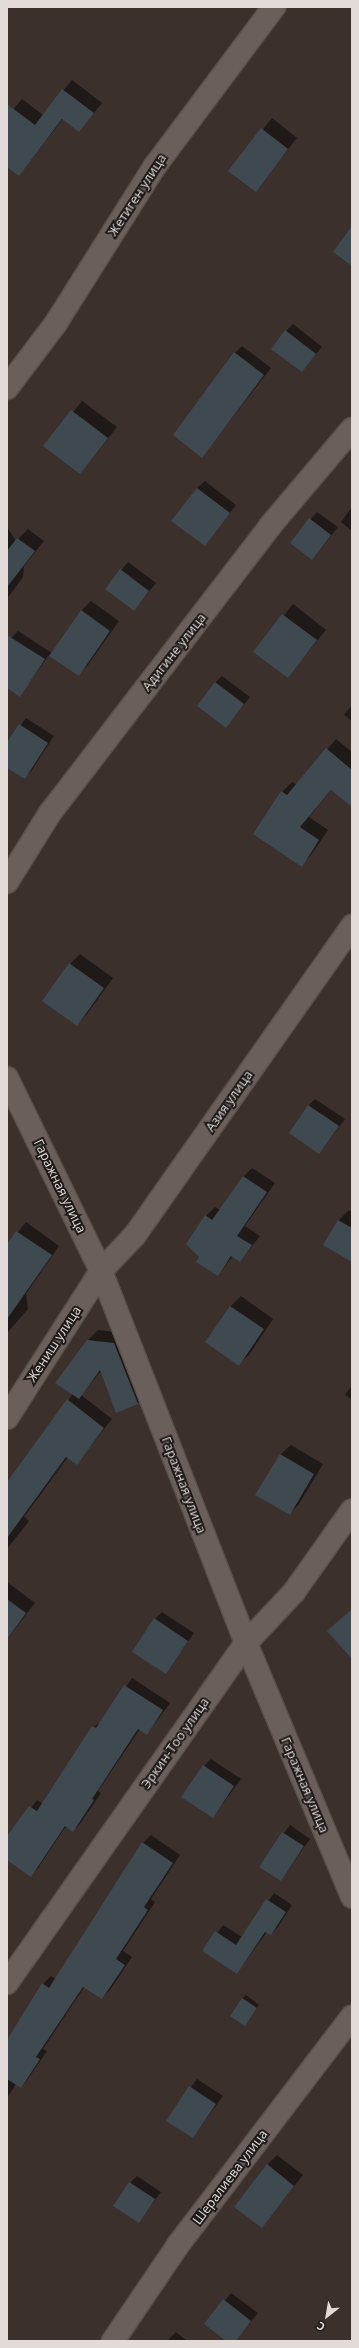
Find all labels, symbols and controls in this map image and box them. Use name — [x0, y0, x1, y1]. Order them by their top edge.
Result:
street label: Жетиген улица — [105, 151, 169, 239]
street label: Адигине улица — [139, 610, 209, 694]
street label: Азия улица — [202, 1067, 256, 1135]
street label: Гаражная улица — [31, 1137, 89, 1235]
street label: Жениш улица — [24, 1303, 84, 1385]
street label: Гаражная улица — [158, 1434, 210, 1536]
street label: Эркин-Тоо улица — [138, 1695, 212, 1791]
street label: Гаражная улица — [278, 1735, 332, 1835]
street label: Шералиева улица — [189, 2127, 271, 2227]
north arrow — [307, 2296, 347, 2336]
text: С — [314, 2318, 327, 2335]

